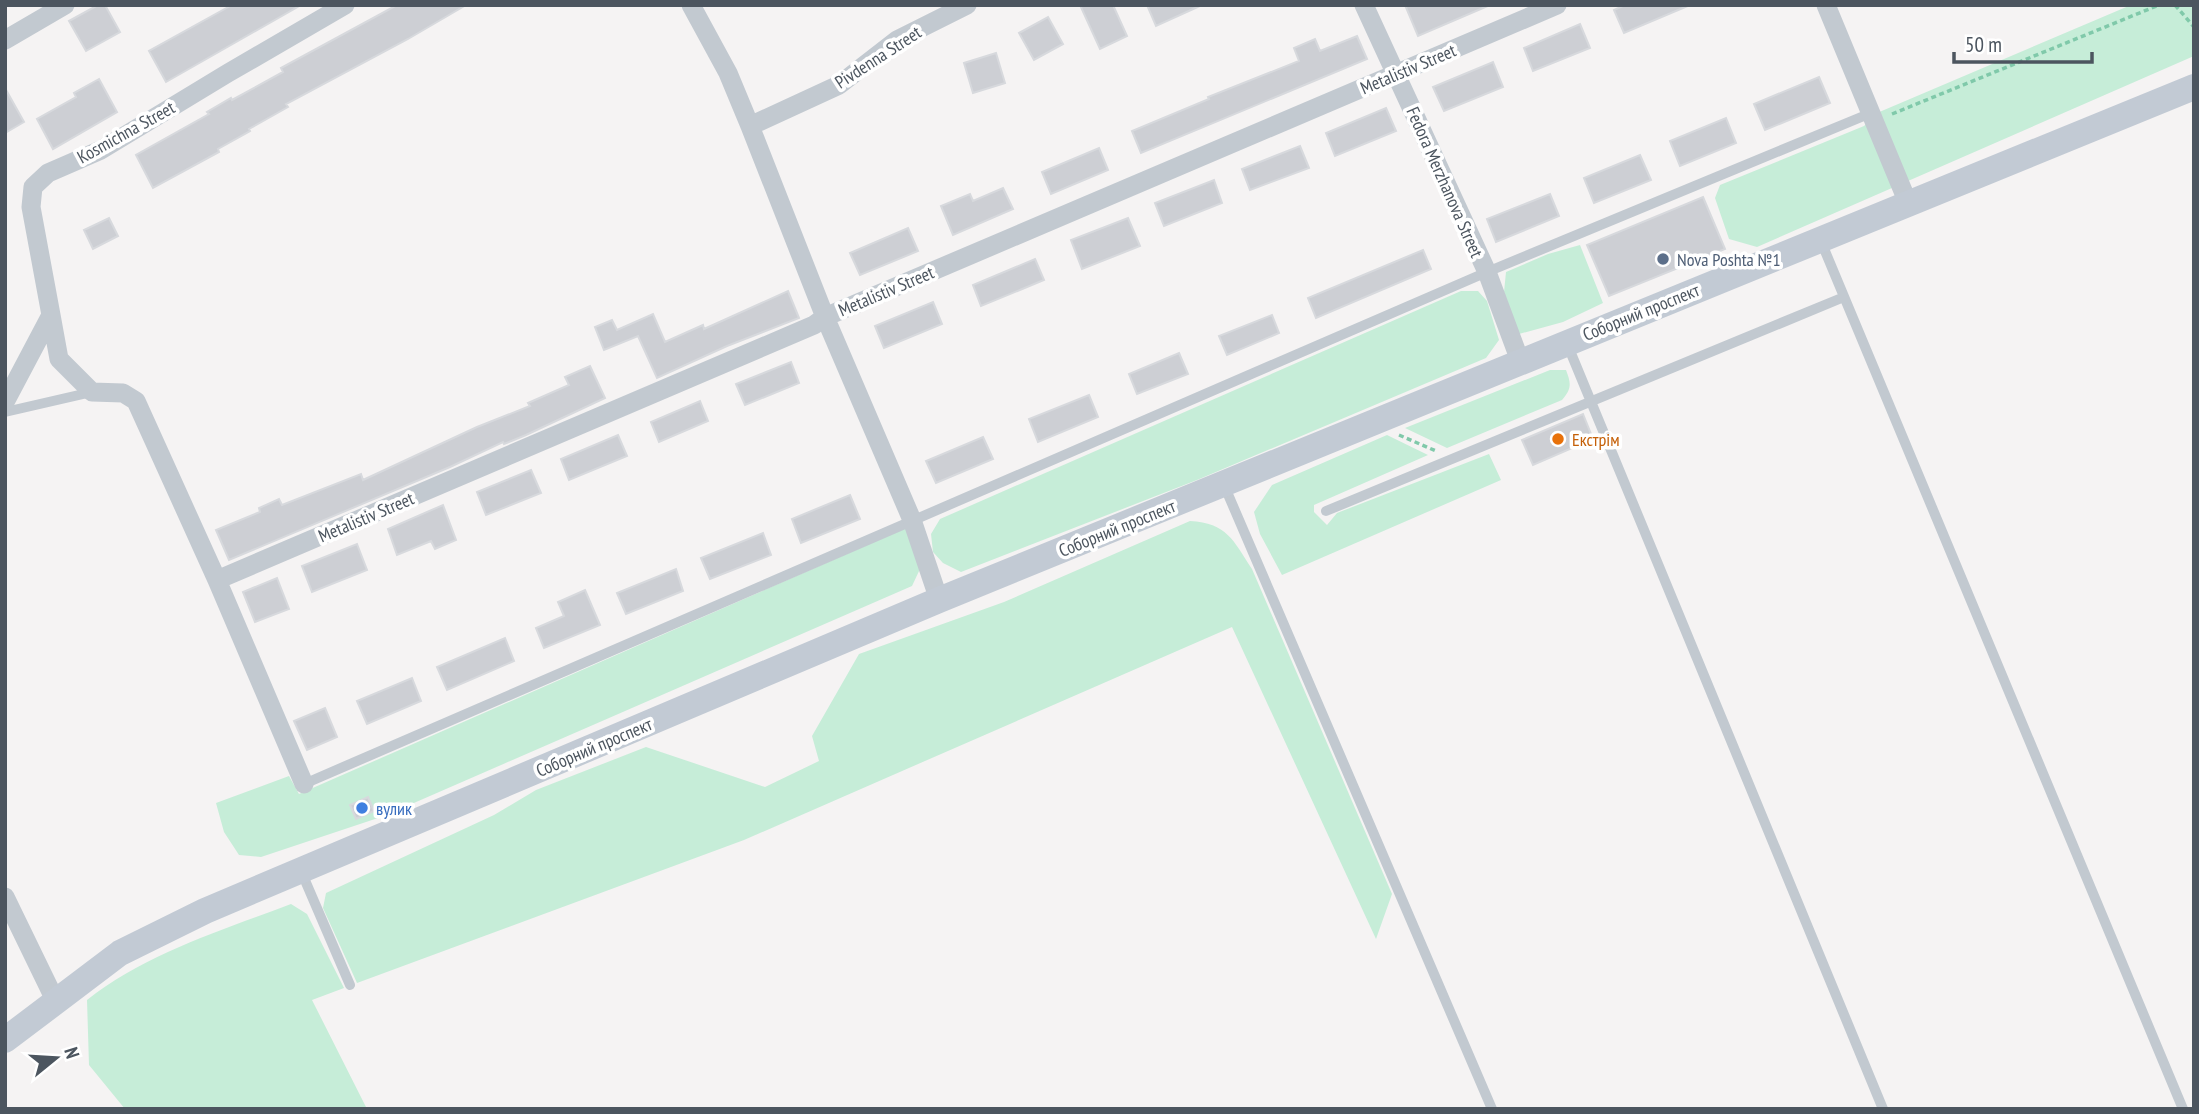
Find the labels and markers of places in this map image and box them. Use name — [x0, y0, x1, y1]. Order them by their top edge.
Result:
place label: Nova Poshta №1 — [1677, 248, 1781, 271]
marker: Nova Poshta №1 — [1655, 251, 1671, 267]
place label: Екстрім — [1572, 428, 1620, 451]
marker: Екстрім — [1550, 431, 1566, 447]
place label: вулик — [376, 797, 412, 820]
marker: вулик — [354, 800, 370, 816]

